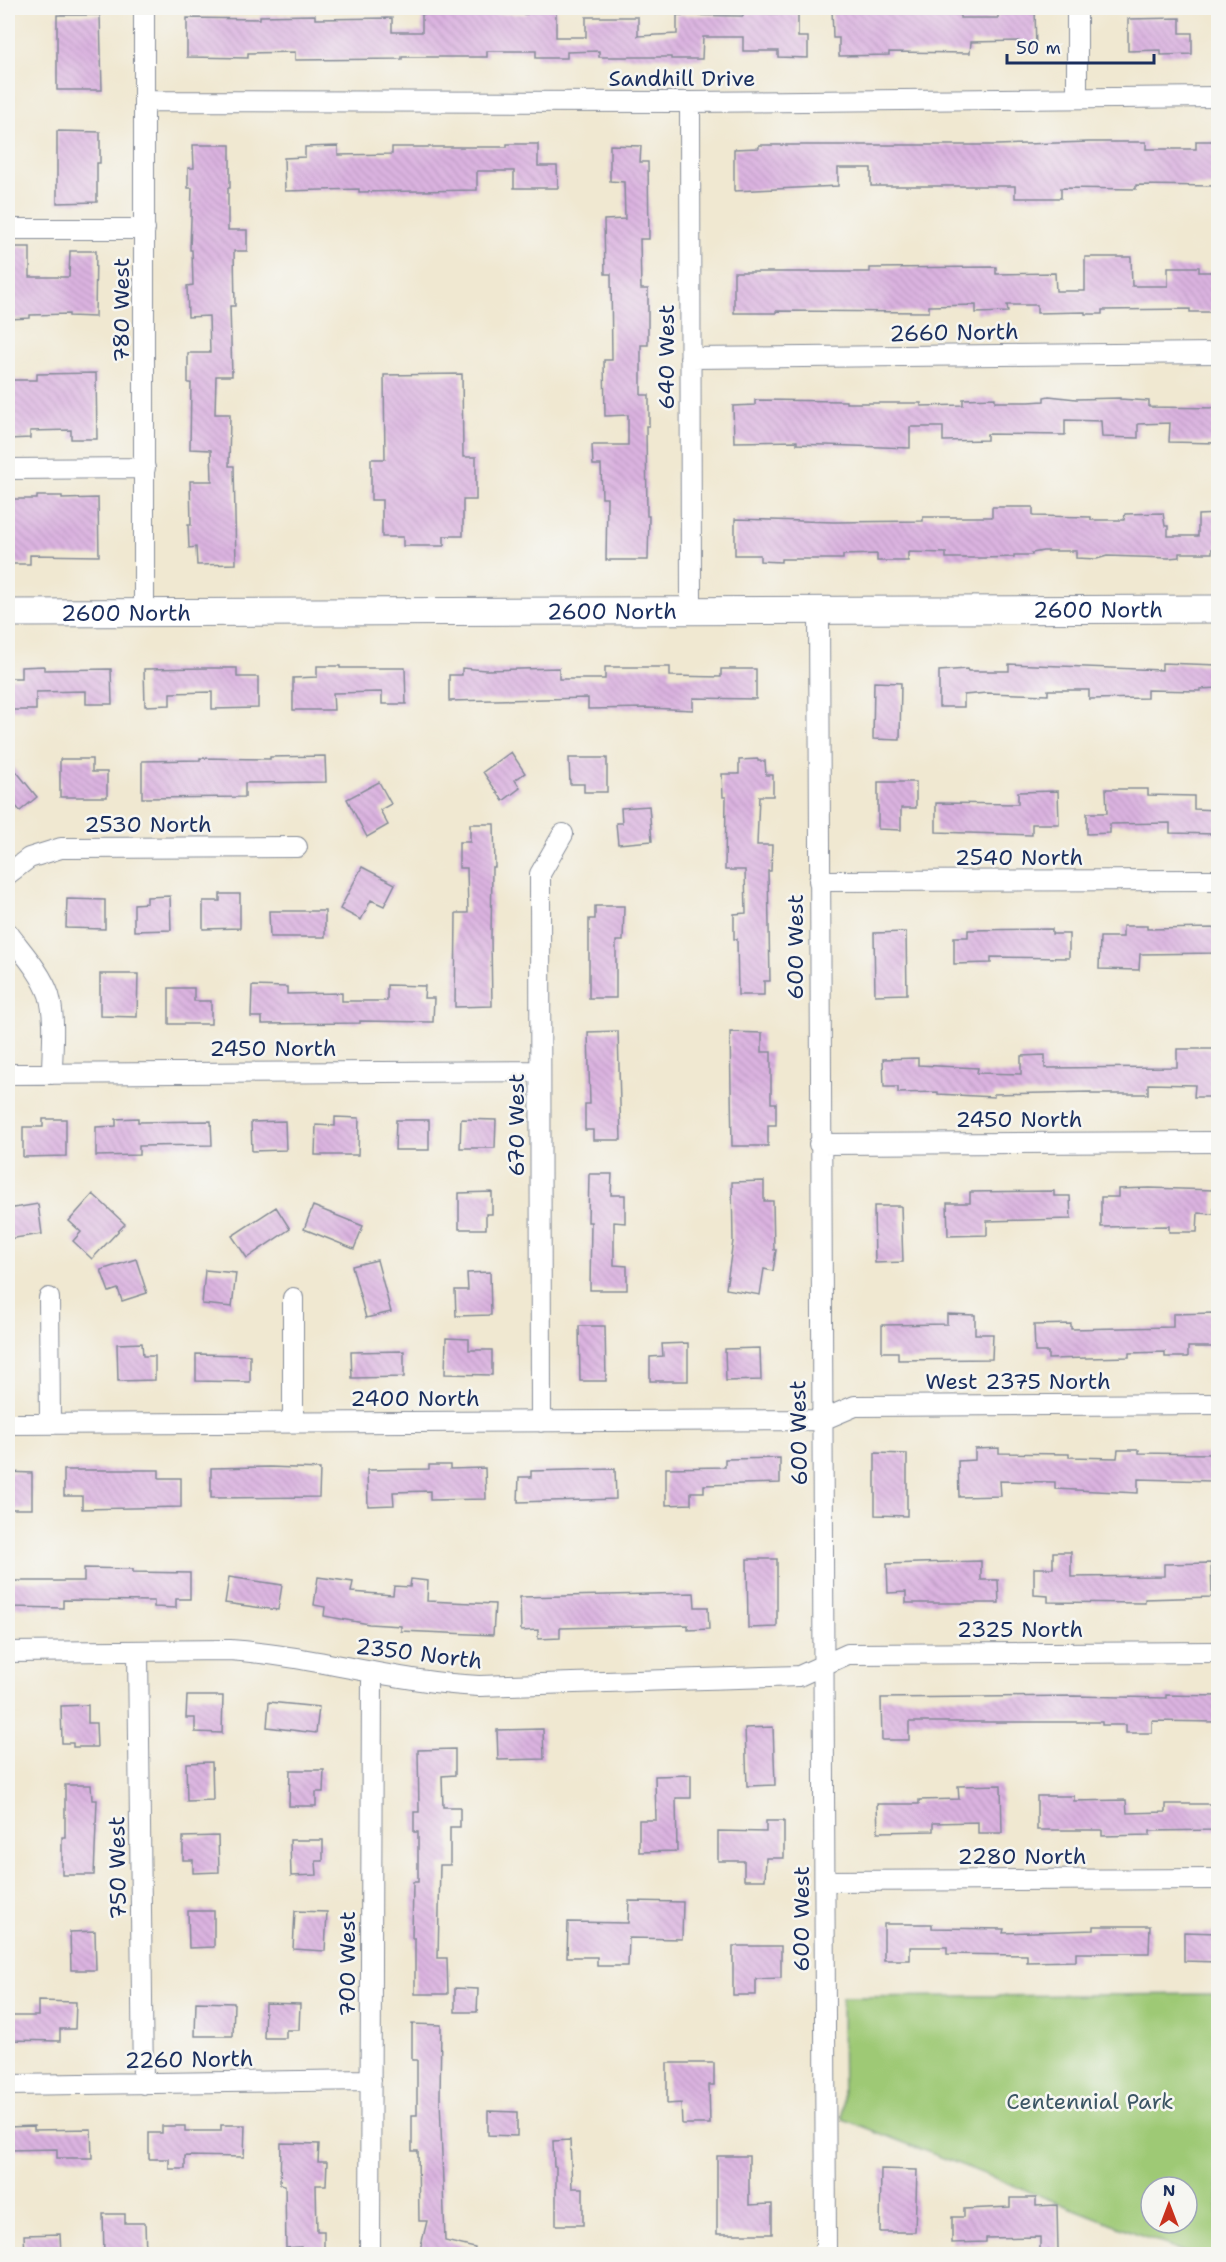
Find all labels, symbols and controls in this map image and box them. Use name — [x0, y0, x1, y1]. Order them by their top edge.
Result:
scale bar — [1007, 27, 1154, 65]
text: 50 m — [1016, 36, 1061, 60]
street label: Sandhill Drive — [608, 64, 756, 93]
street label: 780 West — [107, 258, 136, 362]
street label: 640 West — [652, 304, 681, 410]
street label: 2660 North — [889, 317, 1019, 348]
street label: 2600 North — [1033, 595, 1163, 625]
street label: 2600 North — [547, 597, 677, 626]
street label: 2600 North — [61, 598, 191, 628]
street label: 2530 North — [84, 810, 212, 839]
street label: 2540 North — [955, 843, 1083, 872]
street label: 600 West — [781, 894, 810, 1000]
street label: 2450 North — [209, 1034, 337, 1063]
street label: 670 West — [502, 1073, 531, 1177]
street label: 2450 North — [955, 1105, 1083, 1134]
street label: West 2375 North — [925, 1367, 1111, 1396]
street label: 600 West — [783, 1380, 814, 1486]
street label: 2400 North — [350, 1384, 480, 1413]
street label: 2325 North — [957, 1615, 1083, 1644]
street label: 2350 North — [354, 1631, 484, 1676]
street label: 750 West — [102, 1816, 133, 1920]
street label: 2280 North — [957, 1842, 1087, 1871]
street label: 600 West — [787, 1866, 816, 1972]
street label: 700 West — [333, 1911, 362, 2017]
street label: 2260 North — [124, 2044, 254, 2075]
park label: Centennial Park — [1006, 2087, 1174, 2116]
north arrow — [1139, 2175, 1199, 2235]
text: N — [1163, 2180, 1175, 2201]

